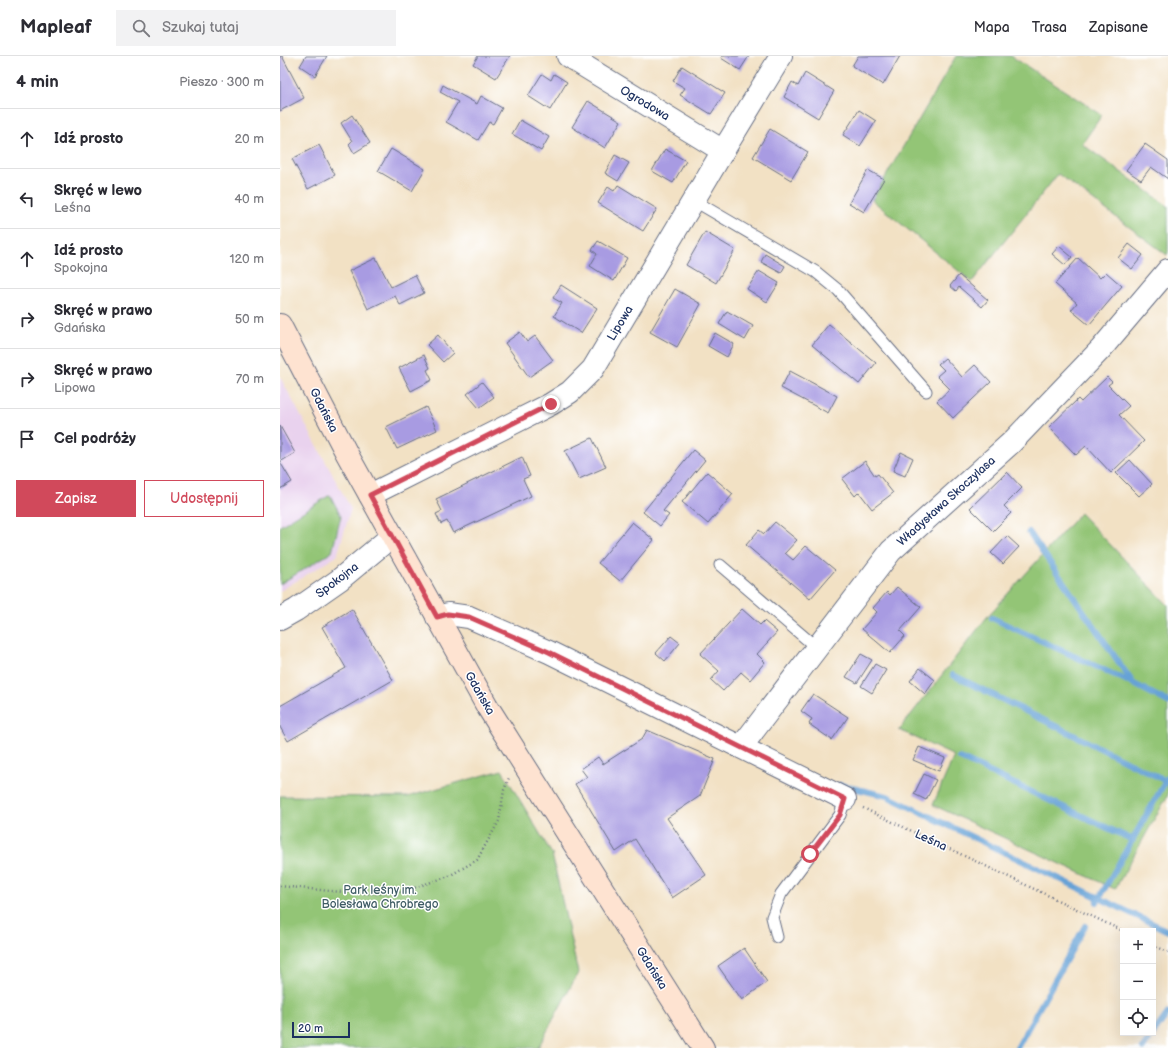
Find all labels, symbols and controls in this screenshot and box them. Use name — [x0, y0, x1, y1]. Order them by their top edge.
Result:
search box — [116, 10, 396, 46]
text: Mapleaf — [20, 16, 92, 39]
icon: search — [130, 17, 152, 39]
text: Szukaj tutaj — [162, 18, 239, 37]
text: Mapa — [974, 19, 1010, 36]
text: Trasa — [1032, 19, 1067, 36]
text: Zapisane — [1089, 19, 1148, 36]
text: 4 min — [16, 72, 59, 92]
text: Pieszo · 300 m — [179, 74, 264, 90]
street label: Ogrodowa — [617, 83, 672, 124]
icon: ahead — [16, 128, 38, 150]
text: Idź prosto — [54, 129, 123, 148]
text: 20 m — [234, 131, 264, 147]
text: Skręć w lewo — [54, 181, 142, 200]
icon: left — [16, 188, 38, 210]
text: 40 m — [234, 191, 264, 207]
text: Leśna — [54, 200, 91, 216]
text: Idź prosto — [54, 241, 123, 260]
icon: ahead — [16, 248, 38, 270]
text: 120 m — [229, 251, 264, 267]
text: Spokojna — [54, 260, 108, 276]
text: Skręć w prawo — [54, 301, 153, 320]
street label: Lipowa — [604, 303, 637, 343]
icon: right — [16, 308, 38, 330]
text: 50 m — [235, 311, 264, 327]
text: Gdańska — [54, 320, 106, 336]
text: Skręć w prawo — [54, 361, 153, 380]
icon: right — [16, 368, 38, 390]
text: 70 m — [236, 371, 264, 387]
text: Lipowa — [54, 380, 95, 396]
street label: Gdańska — [306, 386, 341, 435]
route end — [542, 395, 560, 413]
icon: arrive — [16, 428, 38, 450]
text: Cel podróży — [54, 429, 136, 448]
street label: Władysława Skoczylasa — [894, 453, 999, 549]
button: Zapisz — [16, 480, 136, 517]
button: Udostępnij — [144, 480, 264, 517]
street label: Spokojna — [313, 559, 362, 601]
street label: Gdańska — [461, 669, 498, 718]
street label: Leśna — [912, 826, 950, 855]
route start — [801, 845, 819, 863]
park label: Park leśny im. Bolesława Chrobrego — [322, 883, 439, 912]
map controls — [1120, 928, 1156, 1036]
button: + — [1120, 928, 1156, 964]
street label: Gdańska — [633, 944, 671, 993]
button: − — [1120, 964, 1156, 1000]
button: locate — [1120, 1000, 1156, 1036]
scale bar — [292, 1020, 350, 1039]
text: 20 m — [298, 1022, 323, 1035]

